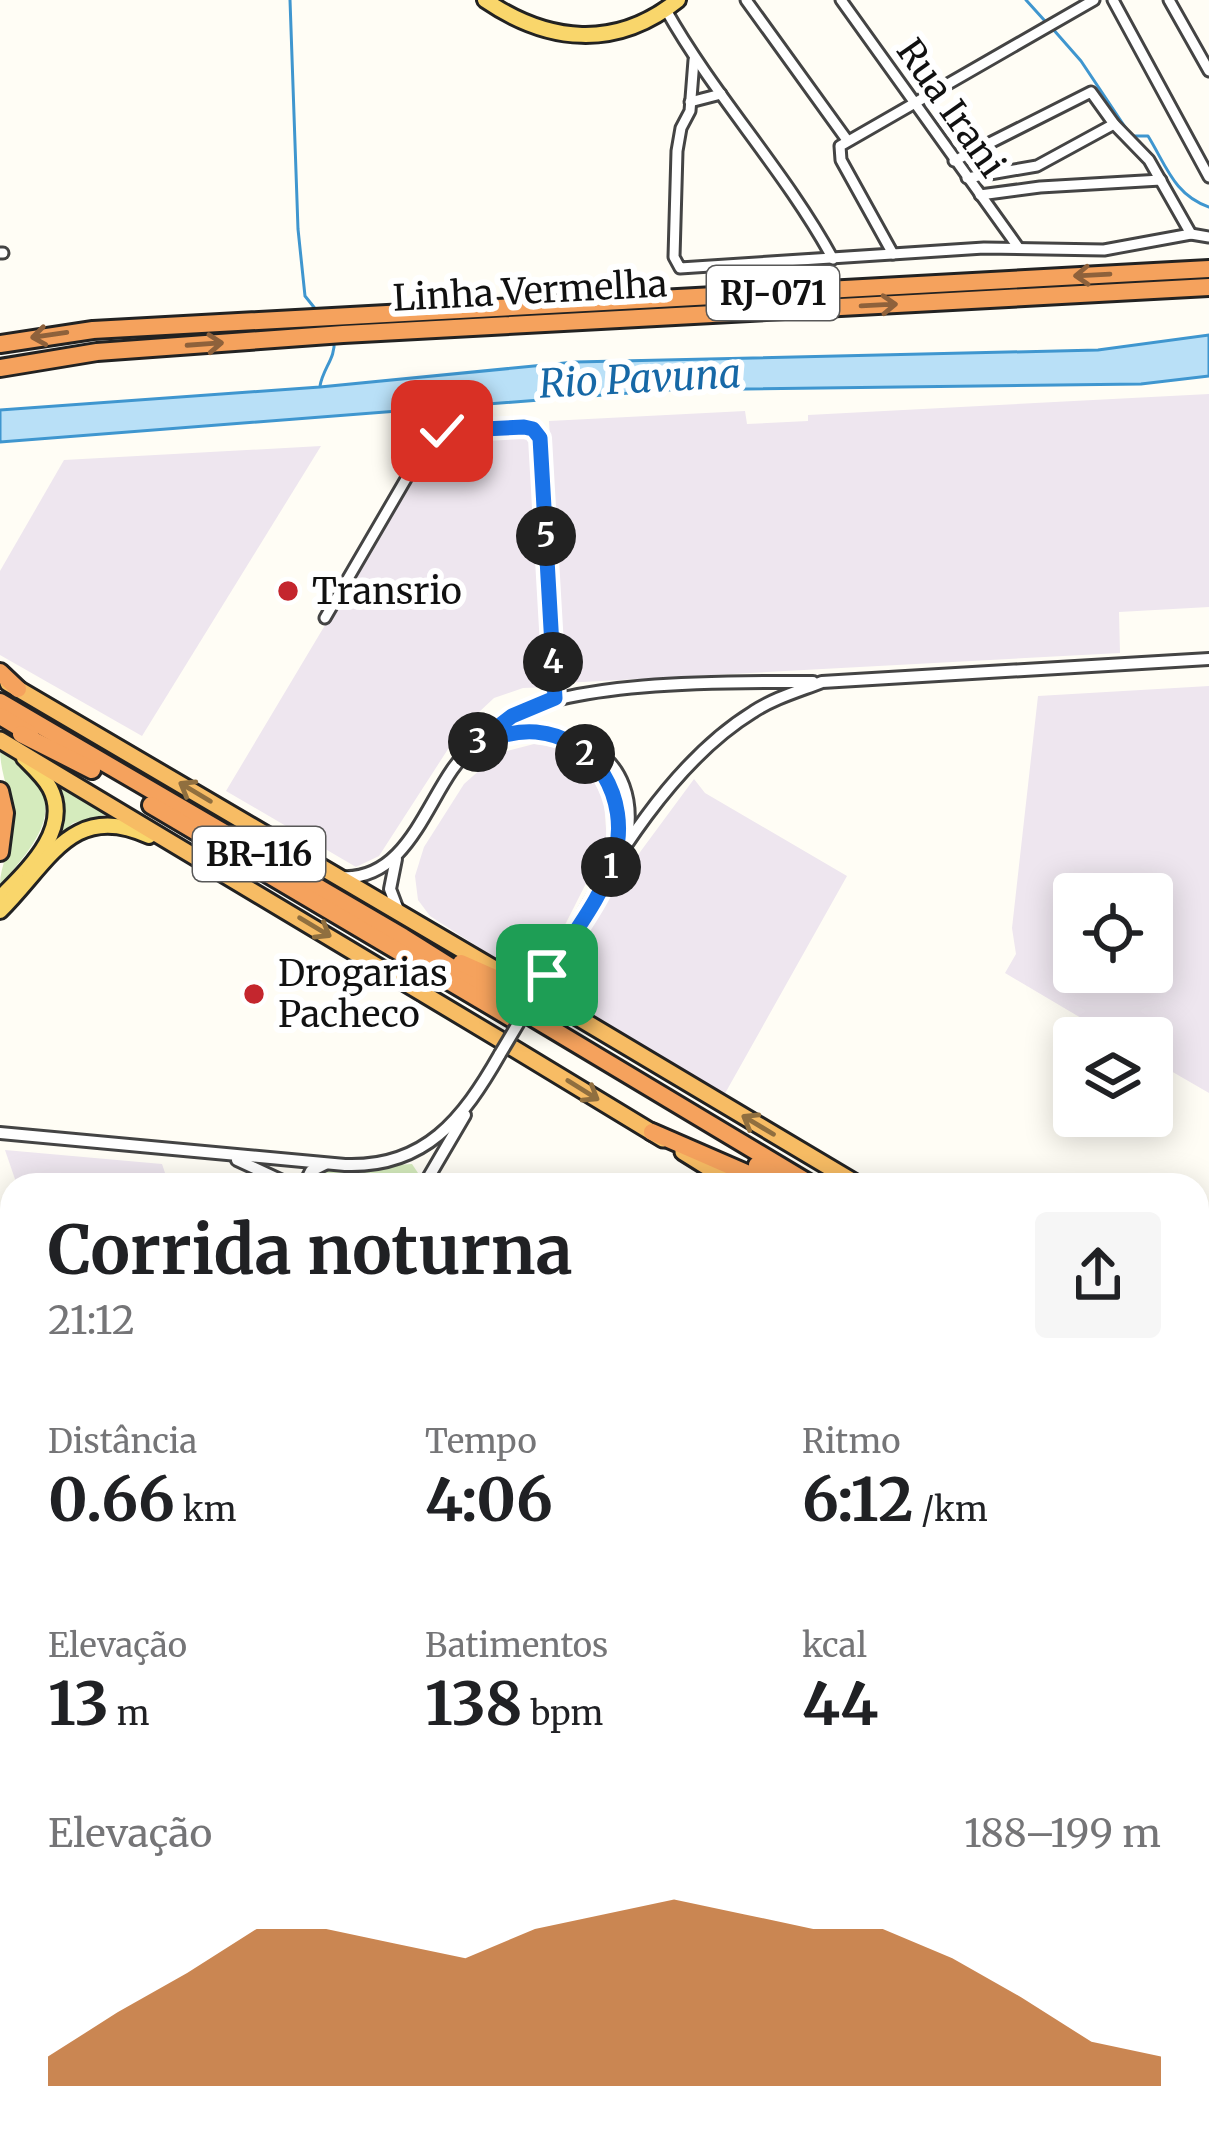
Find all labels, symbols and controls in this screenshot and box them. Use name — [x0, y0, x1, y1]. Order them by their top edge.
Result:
street label: Rua Irani — [887, 30, 1015, 186]
street label: Linha Vermelha — [392, 261, 668, 321]
one-way arrow — [1073, 264, 1112, 287]
road number: RJ-071 — [707, 266, 839, 320]
one-way arrow — [859, 293, 898, 316]
one-way arrow — [30, 324, 69, 347]
one-way arrow — [185, 332, 224, 355]
water label: Rio Pavuna — [538, 349, 742, 409]
pin — [391, 380, 493, 482]
icon: check — [409, 398, 475, 464]
pin: 5 — [516, 506, 576, 566]
text: 5 — [536, 515, 556, 556]
place label: Transrio — [312, 569, 462, 614]
marker: Transrio — [275, 578, 301, 604]
pin: 4 — [523, 632, 583, 692]
text: 4 — [543, 641, 563, 682]
pin: 3 — [448, 712, 508, 772]
text: 3 — [469, 721, 487, 762]
pin: 2 — [555, 724, 615, 784]
text: 2 — [575, 733, 595, 774]
one-way arrow — [179, 780, 213, 804]
road number: BR-116 — [193, 827, 325, 881]
pin: 1 — [581, 837, 641, 897]
text: 1 — [603, 846, 619, 887]
map controls — [1053, 873, 1173, 1137]
button: locate — [1053, 873, 1173, 993]
one-way arrow — [297, 915, 332, 939]
pin — [496, 924, 598, 1026]
icon: arrive — [514, 942, 580, 1008]
place label: Drogarias Pacheco — [278, 951, 448, 1037]
marker: Drogarias Pacheco — [241, 981, 267, 1007]
button: layers — [1053, 1017, 1173, 1137]
one-way arrow — [565, 1078, 599, 1102]
one-way arrow — [742, 1113, 776, 1137]
text: Corrida noturna — [48, 1209, 573, 1292]
button: share — [1035, 1212, 1161, 1338]
text: 21:12 — [48, 1296, 135, 1345]
text: Distância — [48, 1421, 197, 1462]
text: Tempo — [425, 1421, 537, 1462]
text: Ritmo — [802, 1421, 900, 1462]
text: 0.66 — [48, 1462, 175, 1537]
text: 4:06 — [425, 1462, 553, 1537]
text: 6:12 — [802, 1462, 913, 1537]
text: km — [175, 1489, 237, 1530]
text: /km — [913, 1489, 988, 1530]
text: Elevação — [48, 1625, 187, 1666]
text: Batimentos — [425, 1625, 608, 1666]
text: kcal — [802, 1625, 867, 1666]
text: 13 — [48, 1666, 109, 1741]
text: 138 — [425, 1666, 523, 1741]
text: 44 — [802, 1666, 878, 1741]
text: m — [109, 1693, 150, 1734]
text: bpm — [523, 1693, 603, 1734]
text: Elevação — [48, 1809, 212, 1858]
text: 188–199 m — [964, 1809, 1161, 1858]

